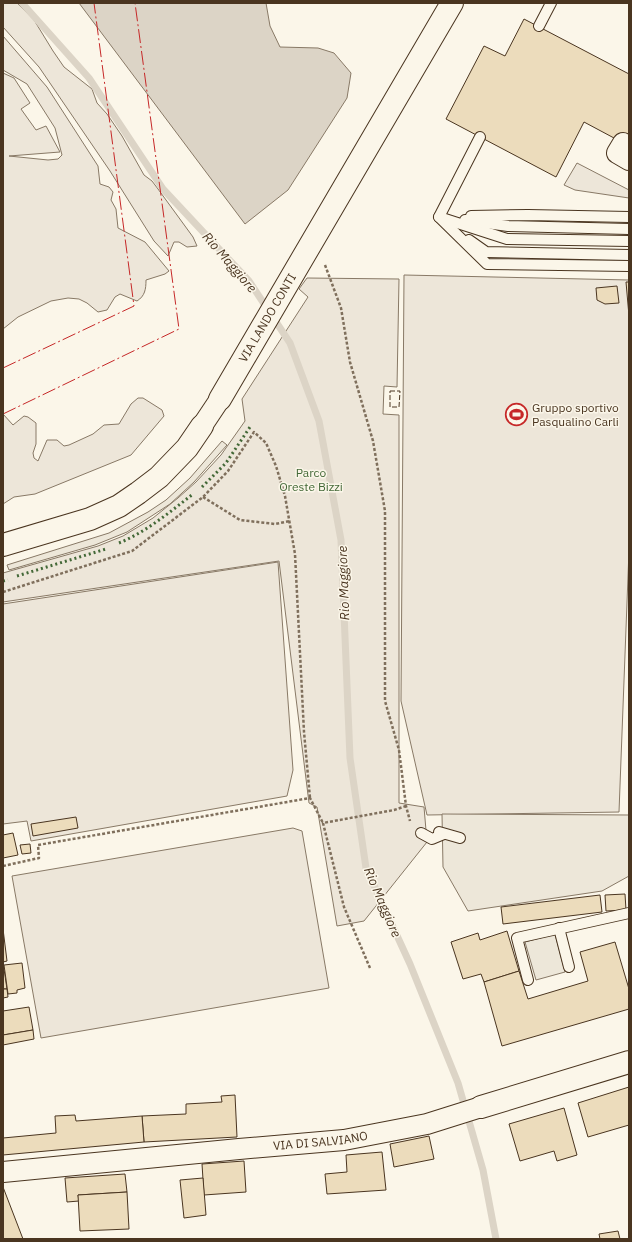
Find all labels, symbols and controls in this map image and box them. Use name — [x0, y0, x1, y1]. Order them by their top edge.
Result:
water label: Rio Maggiore — [199, 229, 261, 296]
street label: VIA LANDO CONTI — [235, 270, 299, 365]
place label: Gruppo sportivo Pasqualino Carli — [532, 400, 619, 429]
sports icon: Gruppo sportivo Pasqualino Carli — [503, 402, 529, 428]
park label: Parco Oreste Bizzi — [279, 465, 343, 494]
water label: Rio Maggiore — [334, 545, 353, 621]
water label: Rio Maggiore — [360, 864, 405, 940]
street label: VIA DI SALVIANO — [272, 1128, 369, 1153]

